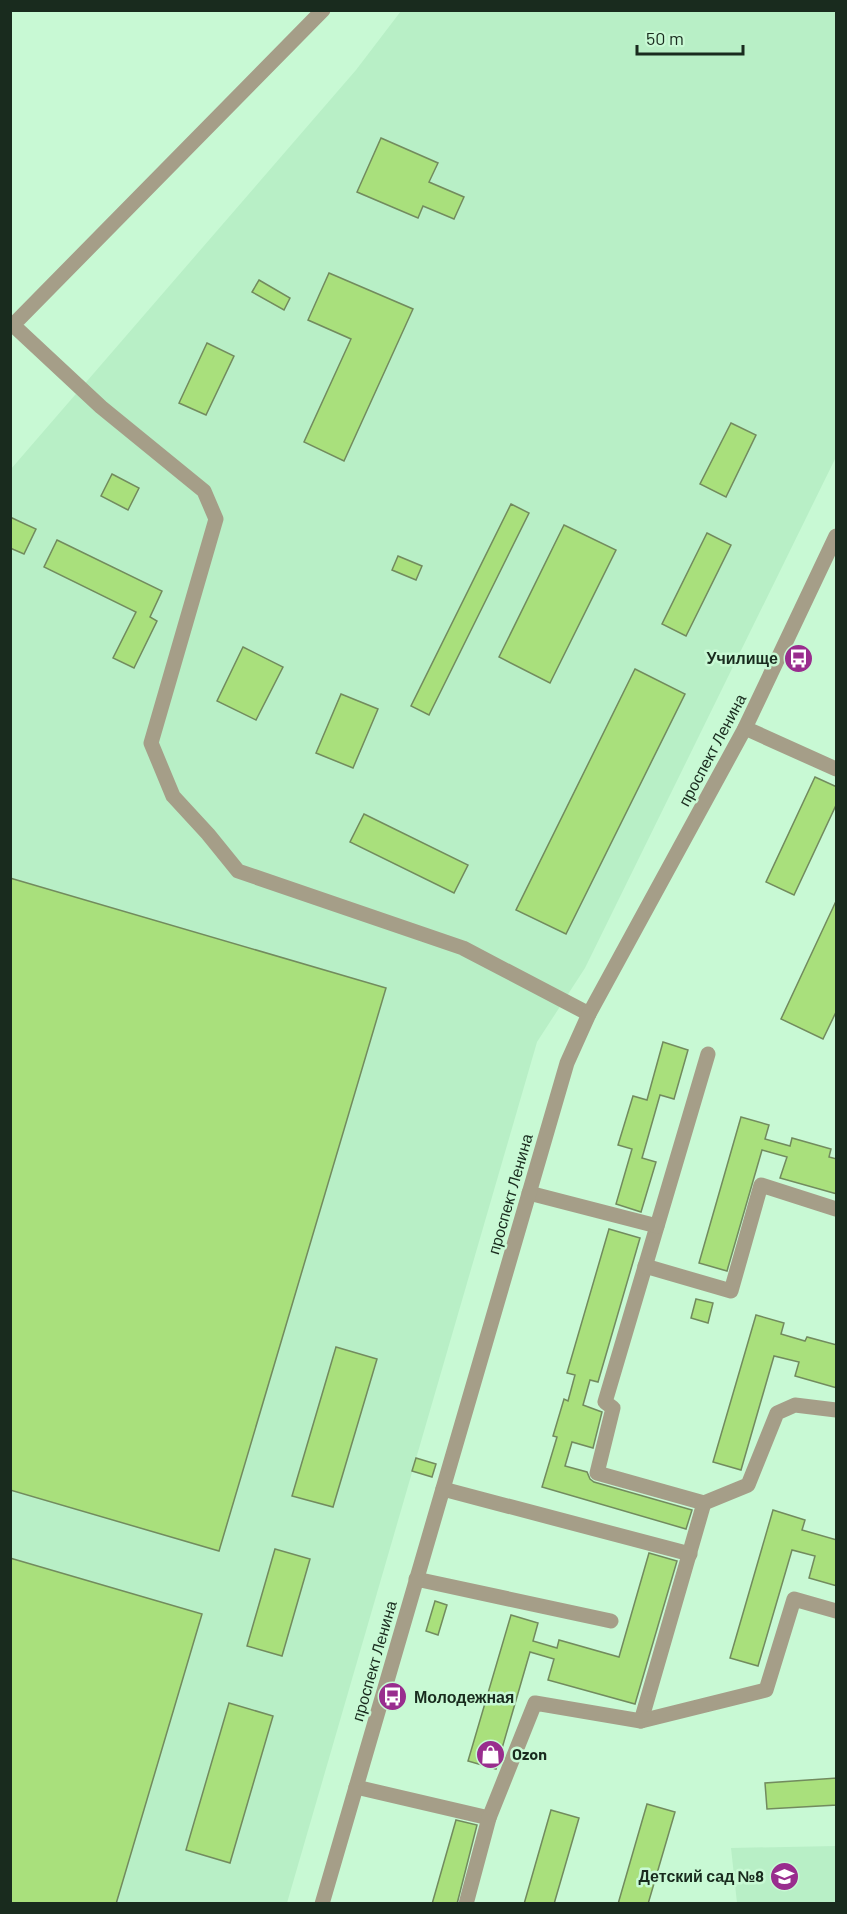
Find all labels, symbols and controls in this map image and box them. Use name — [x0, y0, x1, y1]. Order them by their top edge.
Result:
scale bar — [637, 18, 744, 56]
text: 50 m — [646, 27, 684, 49]
bus stop icon: Училище — [783, 642, 815, 674]
place label: Училище — [707, 648, 778, 667]
street label: проспект Ленина — [674, 690, 749, 809]
street label: проспект Ленина — [483, 1131, 536, 1256]
street label: проспект Ленина — [347, 1598, 400, 1723]
bus stop icon: Молодежная — [377, 1681, 409, 1713]
place label: Молодежная — [414, 1687, 514, 1706]
shop icon: Ozon — [475, 1738, 507, 1770]
place label: Ozon — [512, 1744, 547, 1763]
school or university icon: Детский сад №8 — [769, 1860, 801, 1892]
place label: Детский сад №8 — [638, 1866, 764, 1885]

